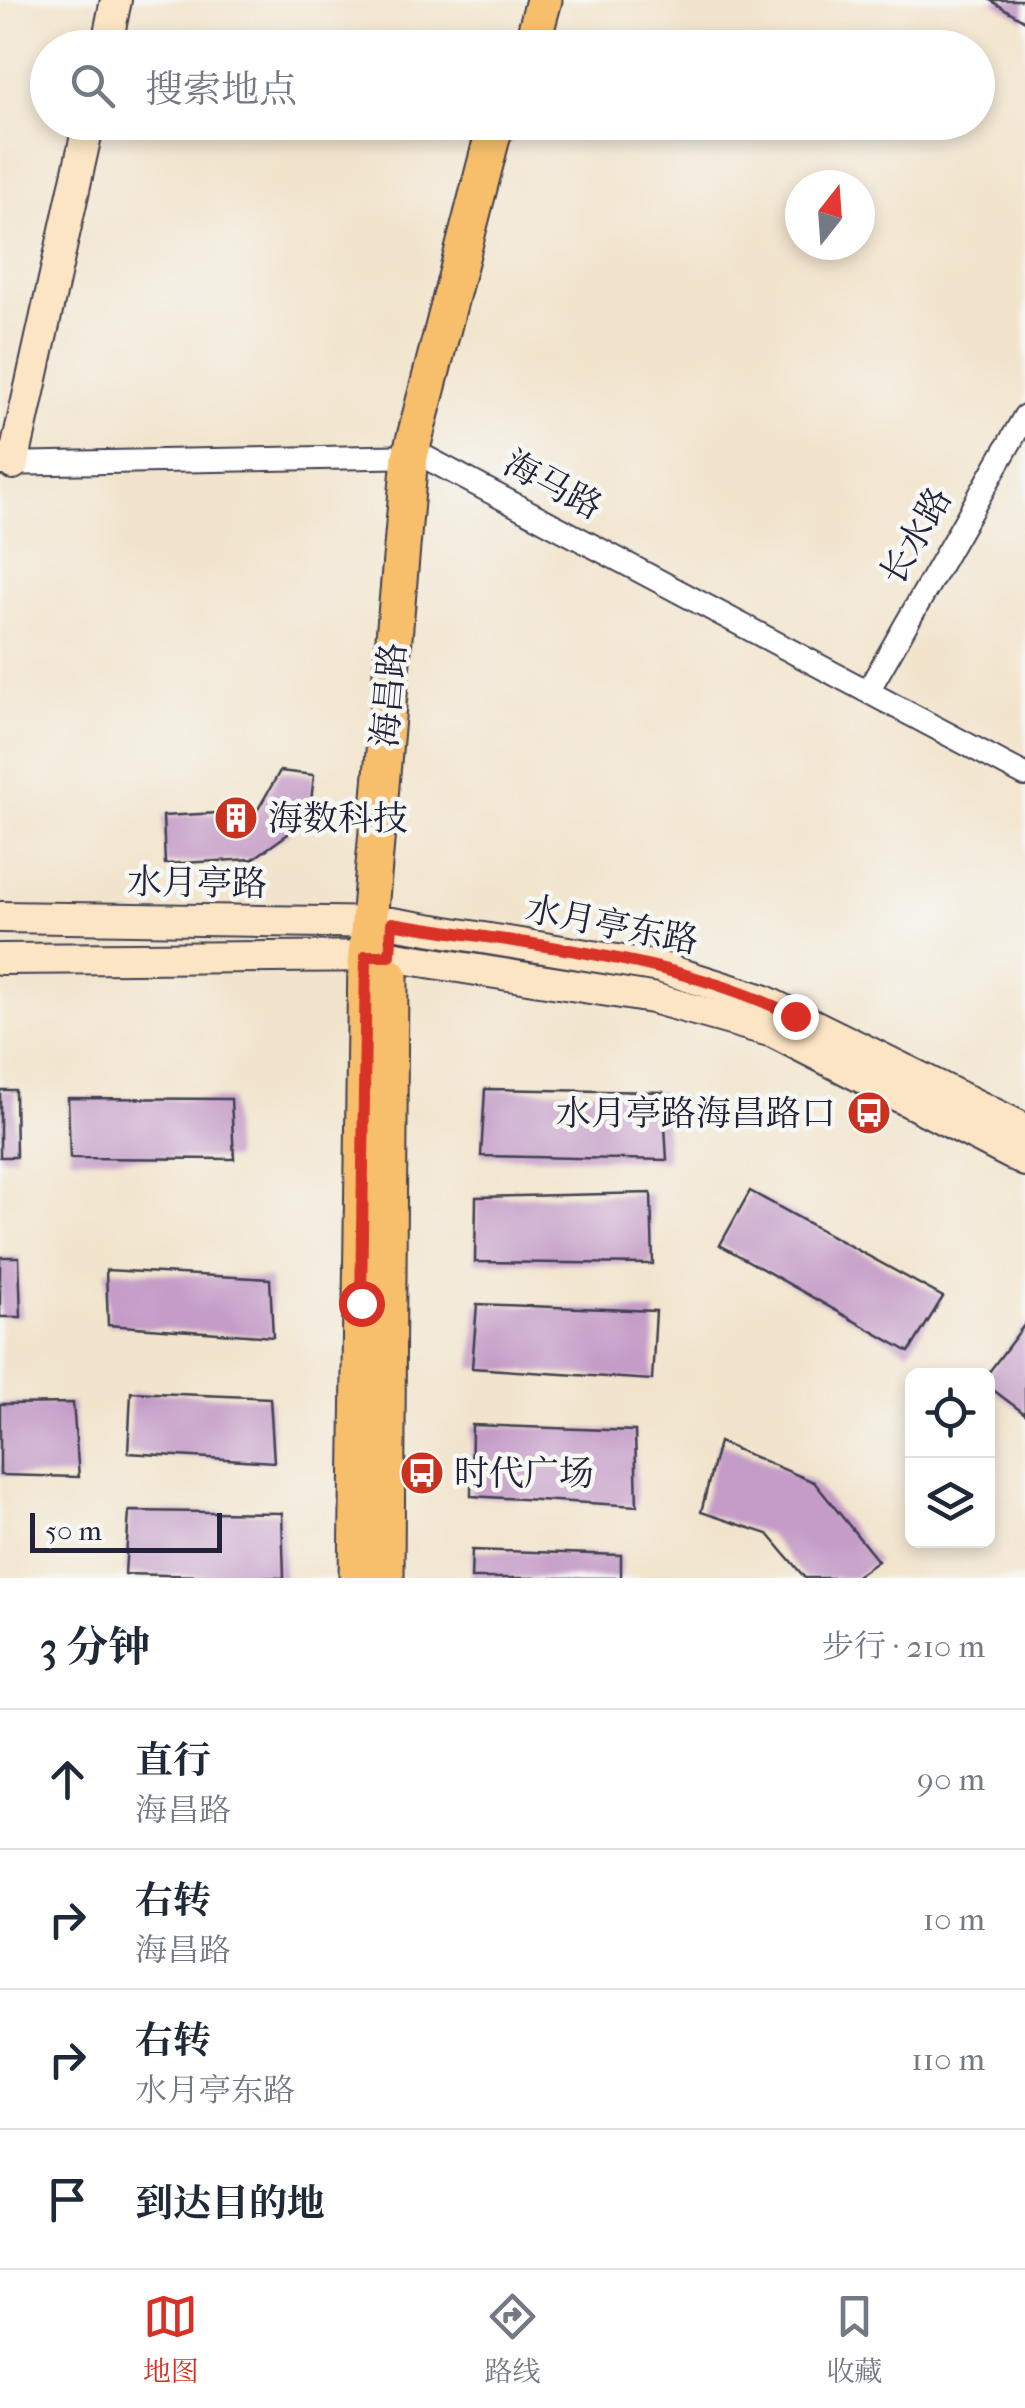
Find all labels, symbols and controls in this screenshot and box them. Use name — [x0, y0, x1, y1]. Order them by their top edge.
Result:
search box — [30, 30, 995, 140]
icon: search — [65, 58, 120, 113]
text: 搜索地点 — [145, 67, 297, 112]
north arrow — [785, 170, 875, 260]
street label: 海马路 — [497, 442, 609, 528]
street label: 长水路 — [872, 480, 960, 592]
street label: 海昌路 — [364, 641, 414, 749]
building icon: 海数科技 — [213, 795, 259, 841]
place label: 海数科技 — [268, 798, 408, 839]
street label: 水月亭路 — [127, 861, 267, 905]
street label: 水月亭东路 — [522, 888, 702, 962]
route end — [773, 994, 819, 1040]
bus stop icon: 水月亭路海昌路口 — [846, 1090, 892, 1136]
place label: 水月亭路海昌路口 — [556, 1093, 836, 1134]
route start — [339, 1281, 385, 1327]
map controls — [905, 1368, 995, 1548]
button: locate — [905, 1368, 995, 1458]
bus stop icon: 时代广场 — [399, 1450, 445, 1496]
place label: 时代广场 — [454, 1453, 594, 1494]
button: layers — [905, 1458, 995, 1548]
scale bar — [30, 1508, 222, 1552]
text: 50 m — [45, 1514, 102, 1547]
text: 3 分钟 — [40, 1623, 150, 1672]
text: 步行 · 210 m — [822, 1628, 985, 1665]
text: 直行 — [135, 1738, 211, 1783]
icon: ahead — [40, 1752, 95, 1807]
text: 90 m — [917, 1761, 985, 1798]
text: 海昌路 — [135, 1792, 231, 1829]
text: 右转 — [135, 1878, 211, 1923]
icon: right — [40, 1892, 95, 1947]
text: 10 m — [923, 1901, 985, 1938]
text: 海昌路 — [135, 1932, 231, 1969]
text: 右转 — [135, 2018, 211, 2063]
icon: right — [40, 2032, 95, 2087]
text: 110 m — [911, 2041, 985, 2078]
text: 水月亭东路 — [135, 2072, 295, 2109]
icon: arrive — [40, 2172, 95, 2227]
text: 到达目的地 — [135, 2181, 325, 2226]
tab: 地图 — [143, 2289, 199, 2389]
tab: 路线 — [484, 2289, 540, 2389]
tab: 收藏 — [826, 2289, 882, 2389]

